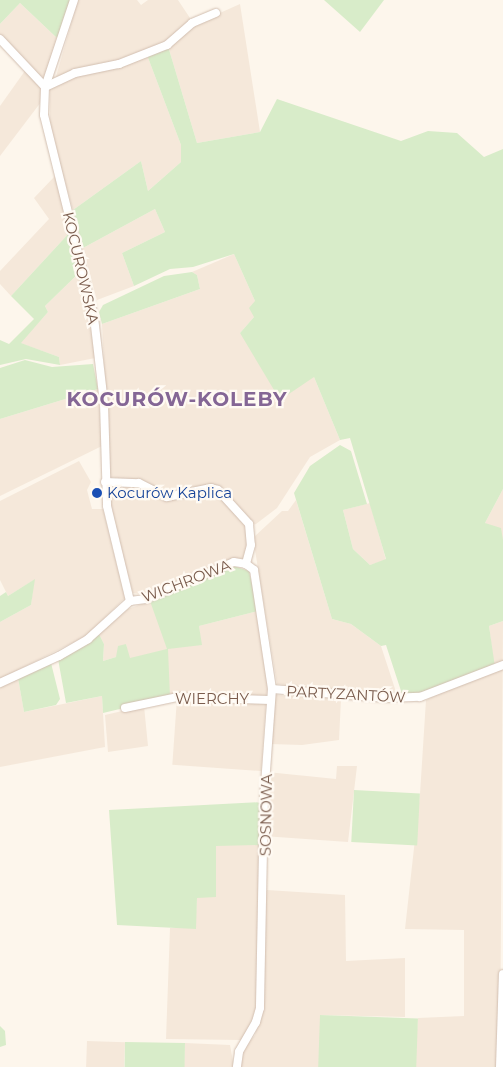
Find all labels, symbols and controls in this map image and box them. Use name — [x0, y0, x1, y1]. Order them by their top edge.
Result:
street label: KOCUROWSKA — [59, 210, 103, 326]
district label: KOCURÓW-KOLEBY — [65, 387, 289, 411]
place label: Kocurów Kaplica — [107, 484, 232, 502]
marker: Kocurów Kaplica — [91, 487, 103, 499]
street label: WICHROWA — [139, 556, 233, 606]
street label: PARTYZANTÓW — [286, 682, 406, 706]
street label: WIERCHY — [175, 690, 249, 708]
street label: SOSNOWA — [256, 774, 276, 856]

